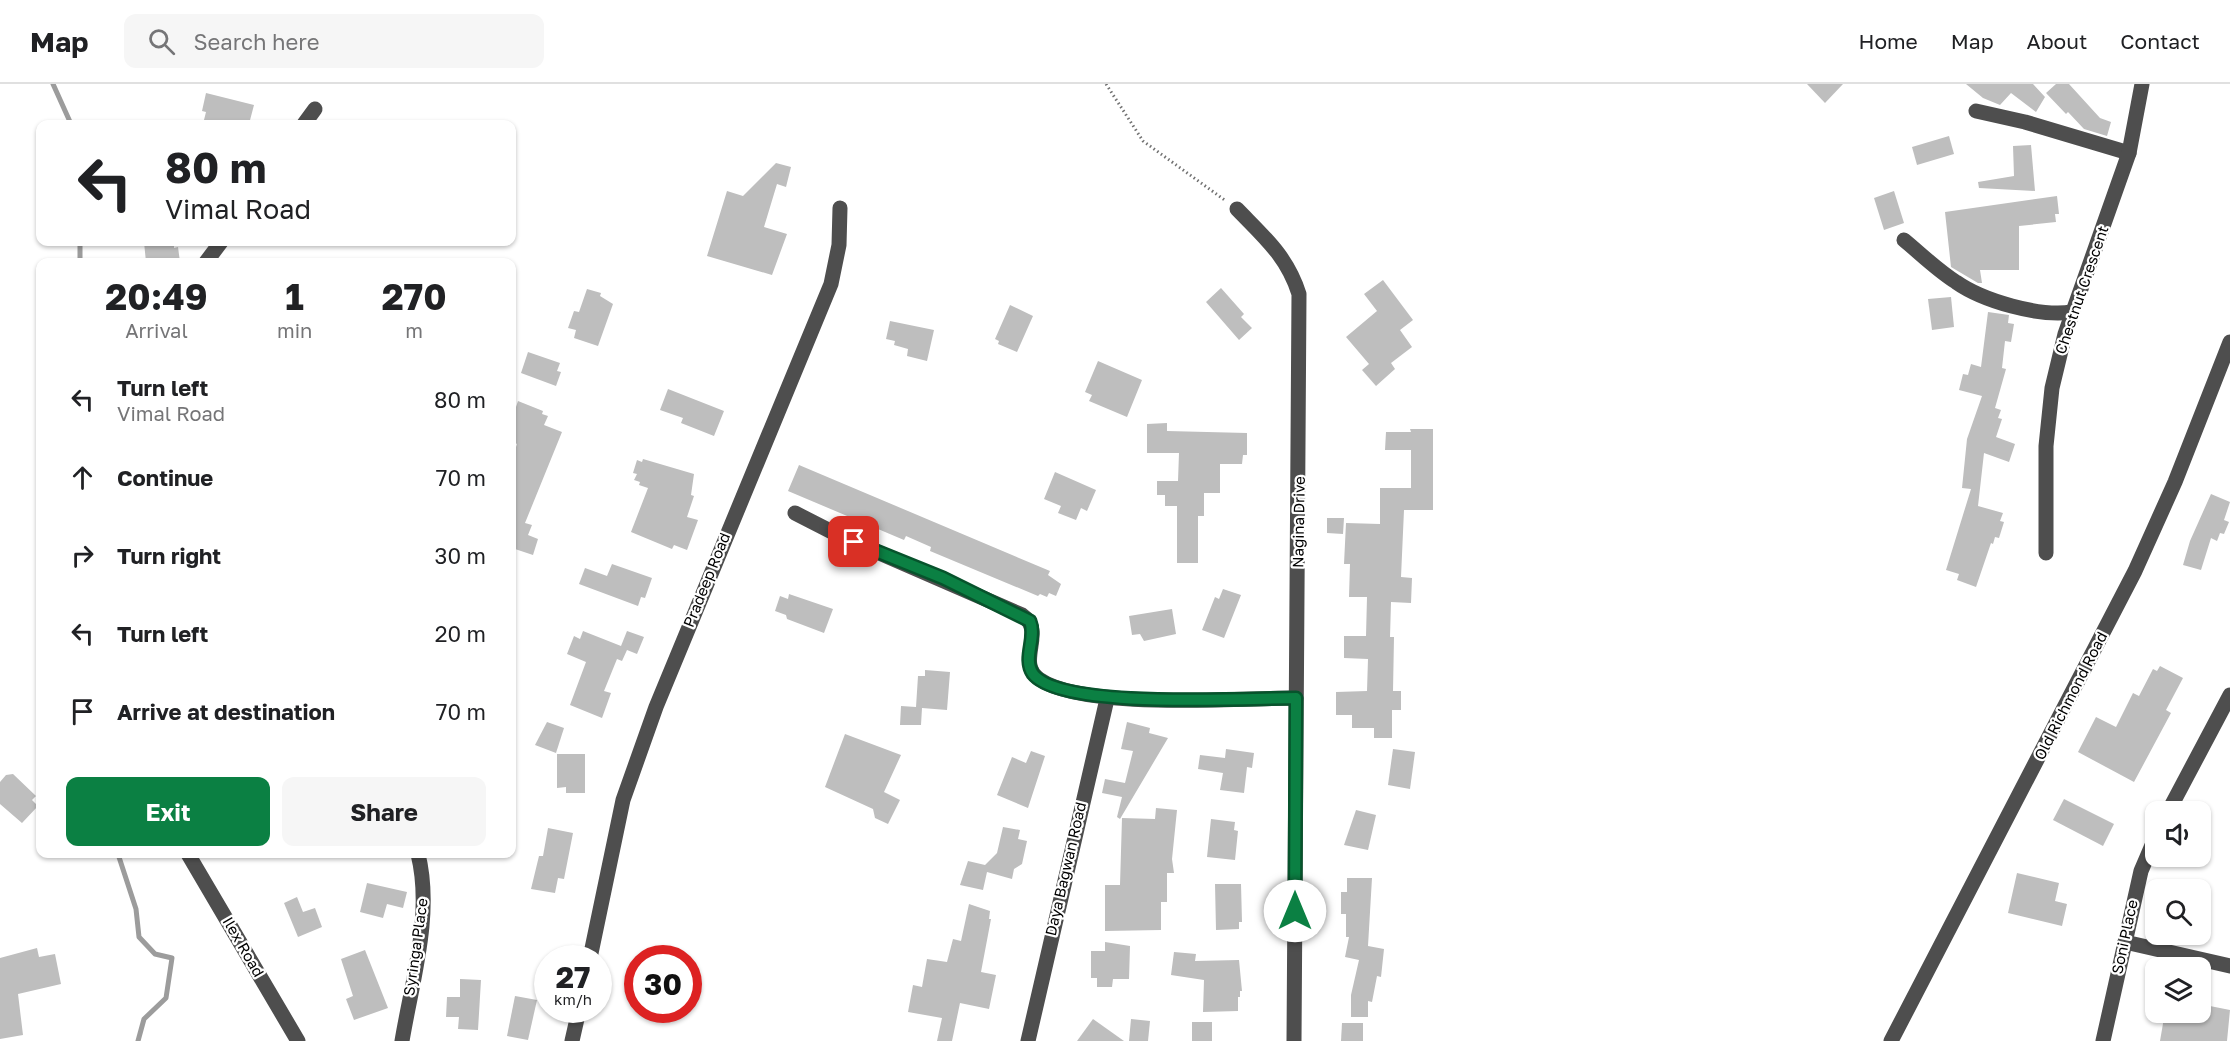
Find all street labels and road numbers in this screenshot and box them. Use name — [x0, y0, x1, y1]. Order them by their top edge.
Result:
street label: Chestnut Crescent — [2051, 223, 2111, 356]
street label: Nagina Drive — [1288, 476, 1308, 568]
street label: Pradeep Road — [679, 530, 733, 630]
street label: Old Richmond Road — [2030, 628, 2110, 763]
street label: Daya Bagwan Road — [1041, 800, 1089, 937]
street label: Syringa Place — [399, 897, 431, 997]
street label: Soni Place — [2107, 898, 2141, 976]
street label: Ilex Road — [219, 913, 268, 980]

